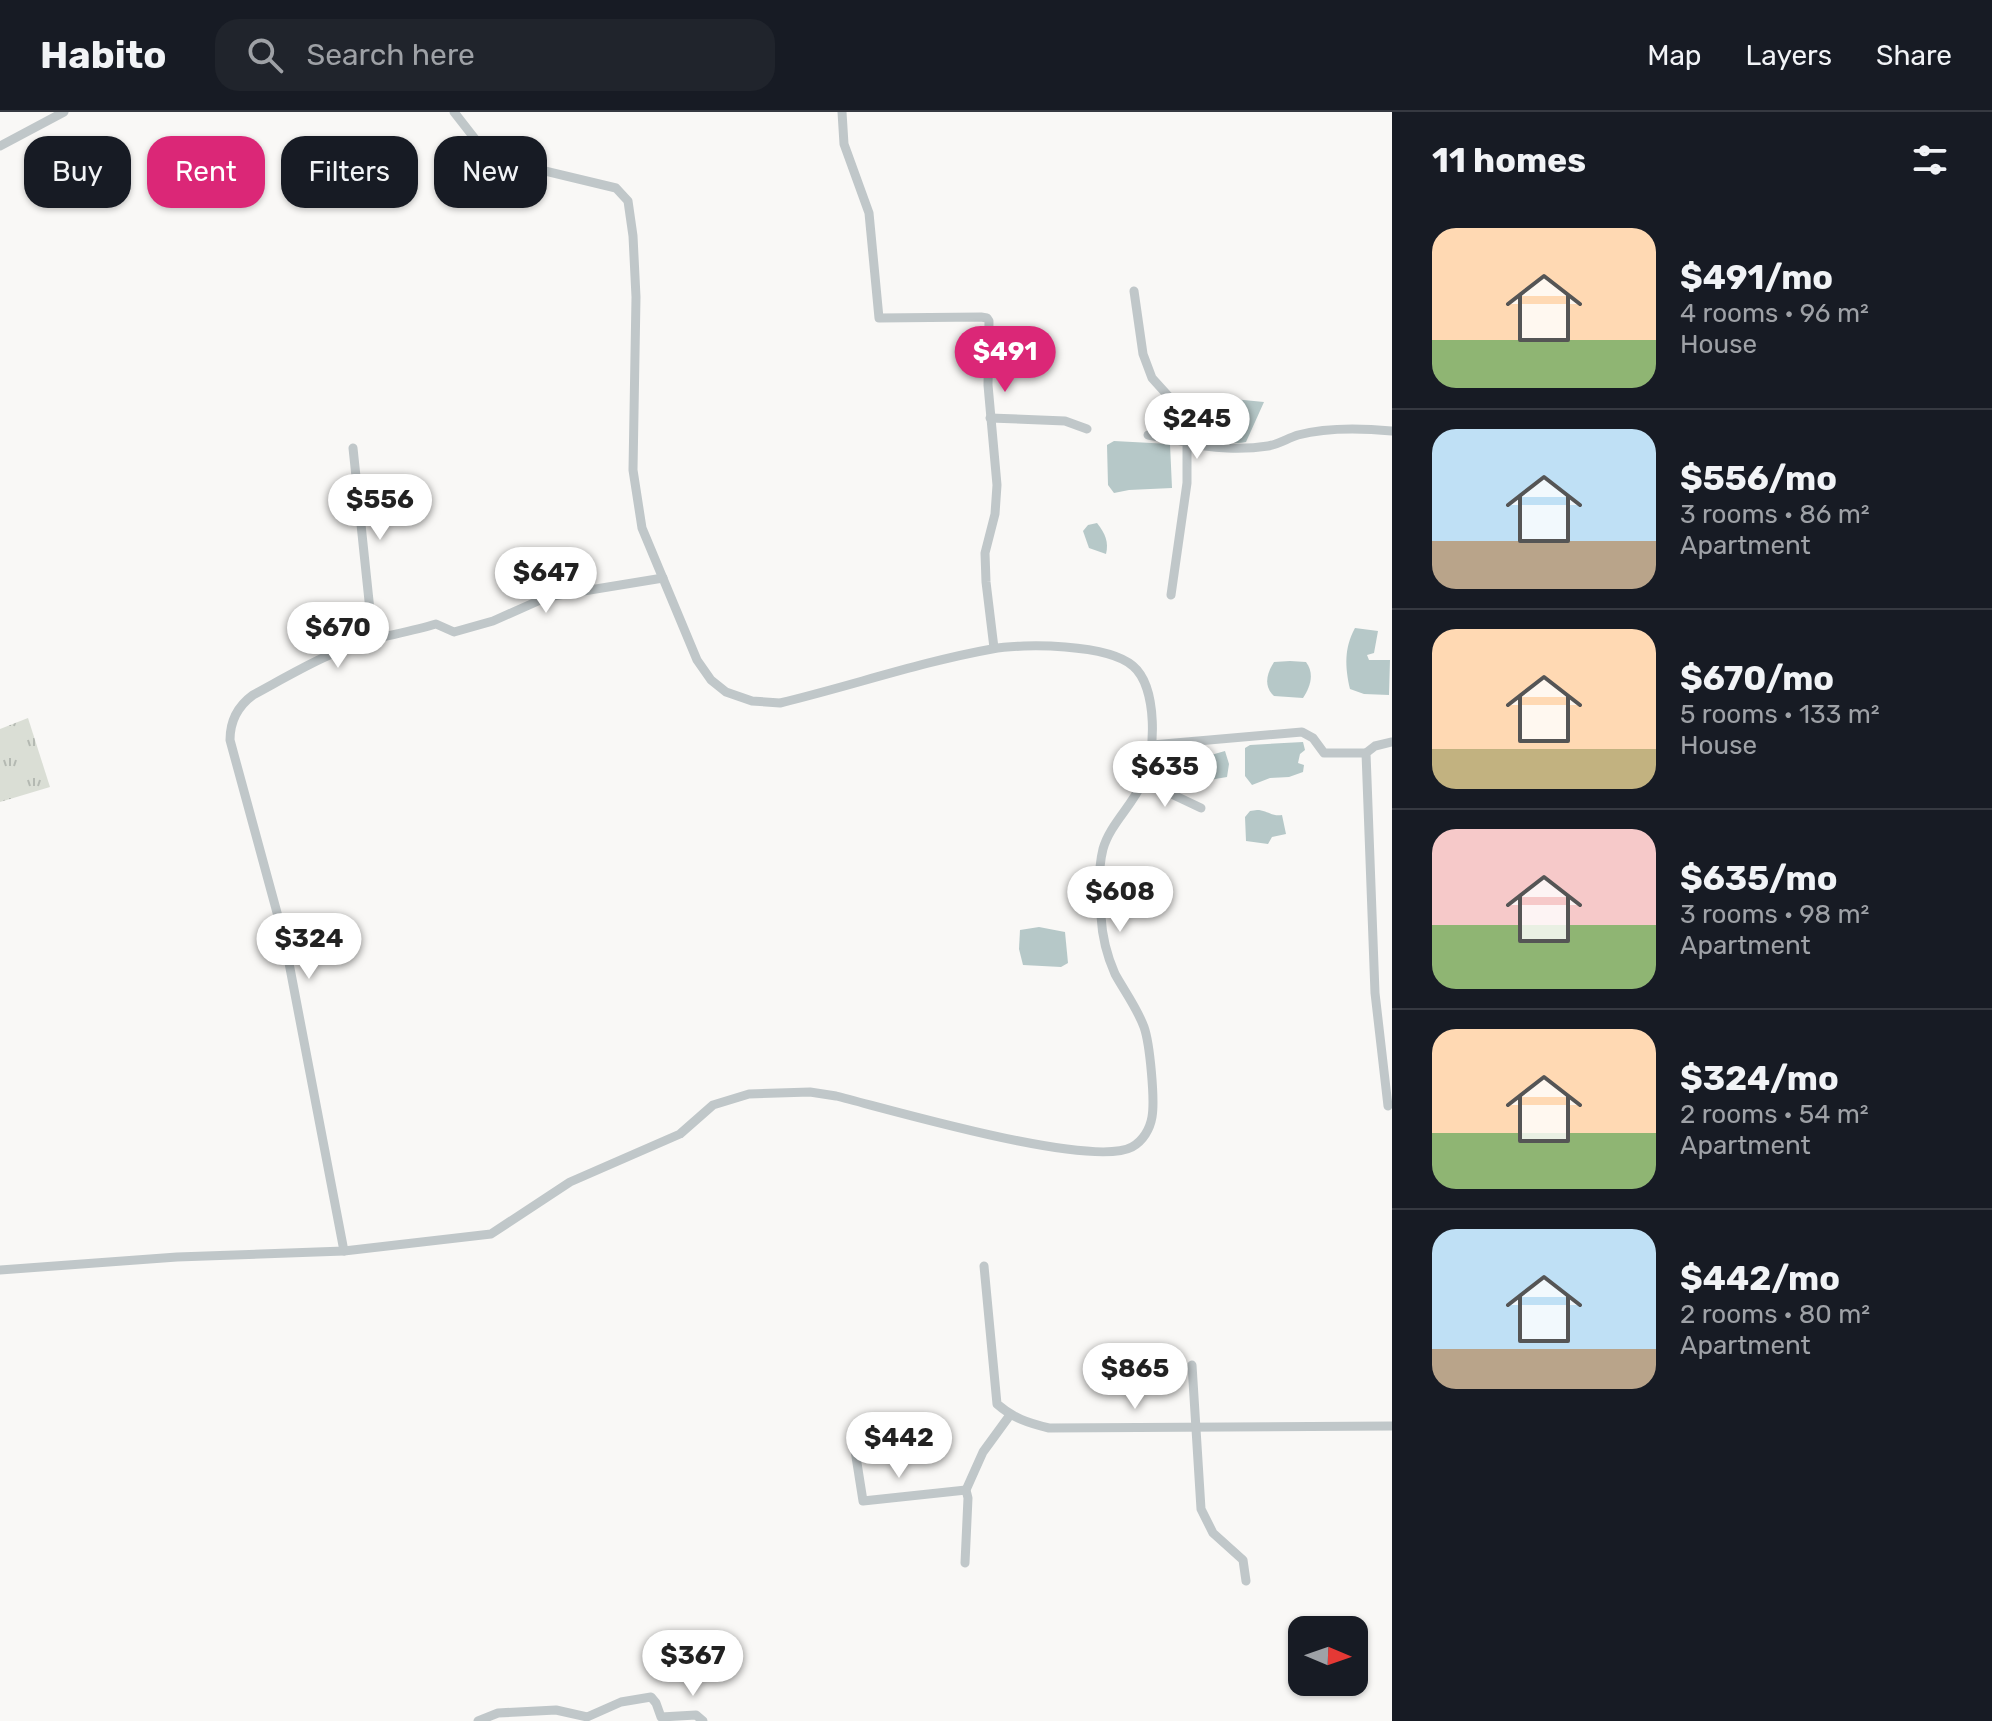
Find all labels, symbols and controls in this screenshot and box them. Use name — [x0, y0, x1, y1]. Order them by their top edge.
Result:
search box — [215, 19, 775, 91]
text: Habito — [40, 32, 167, 78]
icon: search — [243, 33, 287, 77]
text: Search here — [307, 37, 475, 73]
text: Map — [1647, 39, 1702, 72]
text: Layers — [1746, 39, 1832, 72]
text: Share — [1876, 39, 1952, 72]
chip: Buy — [24, 136, 131, 208]
chip: Rent — [147, 136, 265, 208]
chip: Filters — [281, 136, 418, 208]
chip: New — [434, 136, 547, 208]
icon: filters — [1908, 138, 1952, 182]
text: 11 homes — [1432, 140, 1586, 181]
text: $491/mo — [1680, 257, 1833, 298]
icon: home — [1496, 260, 1592, 356]
text: 4 rooms · 96 m² — [1680, 298, 1869, 329]
pin: $491 — [958, 326, 1052, 394]
text: House — [1680, 329, 1757, 360]
text: $491 — [973, 336, 1037, 367]
pin: $245 — [1150, 393, 1244, 461]
text: $245 — [1163, 403, 1231, 434]
text: $556/mo — [1680, 458, 1837, 499]
icon: home — [1496, 461, 1592, 557]
pin: $556 — [333, 474, 427, 542]
text: $556 — [346, 484, 414, 515]
text: 3 rooms · 86 m² — [1680, 499, 1870, 530]
text: Apartment — [1680, 530, 1811, 561]
pin: $647 — [499, 547, 593, 615]
text: $647 — [513, 557, 579, 588]
pin: $670 — [291, 602, 385, 670]
text: $670 — [305, 612, 371, 643]
text: $670/mo — [1680, 658, 1834, 699]
icon: home — [1496, 661, 1592, 757]
text: 5 rooms · 133 m² — [1680, 699, 1880, 730]
text: House — [1680, 730, 1757, 761]
pin: $635 — [1118, 741, 1212, 809]
text: $635 — [1131, 751, 1199, 782]
text: $635/mo — [1680, 858, 1837, 899]
icon: home — [1496, 861, 1592, 957]
pin: $608 — [1073, 866, 1167, 934]
text: $608 — [1085, 876, 1155, 907]
text: 3 rooms · 98 m² — [1680, 899, 1869, 930]
pin: $324 — [262, 913, 356, 981]
text: $324 — [274, 923, 344, 954]
text: Apartment — [1680, 930, 1811, 961]
text: $324/mo — [1680, 1058, 1839, 1099]
icon: home — [1496, 1061, 1592, 1157]
text: 2 rooms · 54 m² — [1680, 1099, 1869, 1130]
text: Apartment — [1680, 1130, 1811, 1161]
text: $442/mo — [1680, 1258, 1840, 1299]
icon: home — [1496, 1261, 1592, 1357]
text: 2 rooms · 80 m² — [1680, 1299, 1870, 1330]
text: Apartment — [1680, 1330, 1811, 1361]
pin: $865 — [1088, 1343, 1182, 1411]
text: $865 — [1101, 1353, 1169, 1384]
pin: $442 — [852, 1412, 946, 1480]
text: $442 — [864, 1422, 934, 1453]
north arrow — [1288, 1616, 1368, 1696]
map controls — [1288, 1616, 1368, 1696]
pin: $367 — [646, 1630, 740, 1698]
text: $367 — [660, 1640, 726, 1671]

